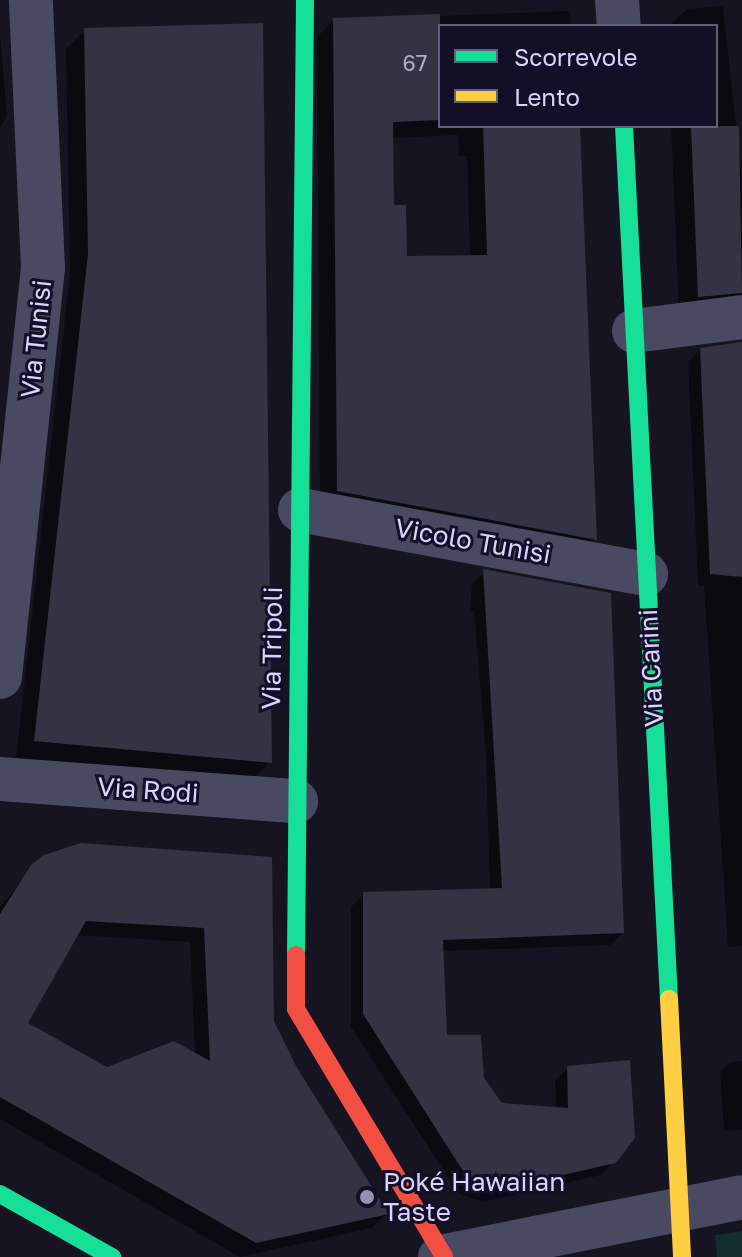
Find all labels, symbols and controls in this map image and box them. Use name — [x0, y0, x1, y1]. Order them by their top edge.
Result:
legend — [438, 24, 718, 128]
text: Scorrevole — [514, 42, 637, 71]
house number: 67 — [403, 50, 427, 76]
text: Lento — [514, 82, 580, 111]
street label: Via Tunisi — [14, 278, 58, 400]
street label: Vicolo Tunisi — [393, 512, 553, 570]
street label: Via Tripoli — [255, 586, 289, 710]
street label: Via Carini — [632, 608, 670, 728]
street label: Via Rodi — [96, 771, 200, 809]
place label: Poké Hawaiian Taste — [383, 1166, 565, 1228]
marker: Poké Hawaiian Taste — [358, 1188, 376, 1206]

